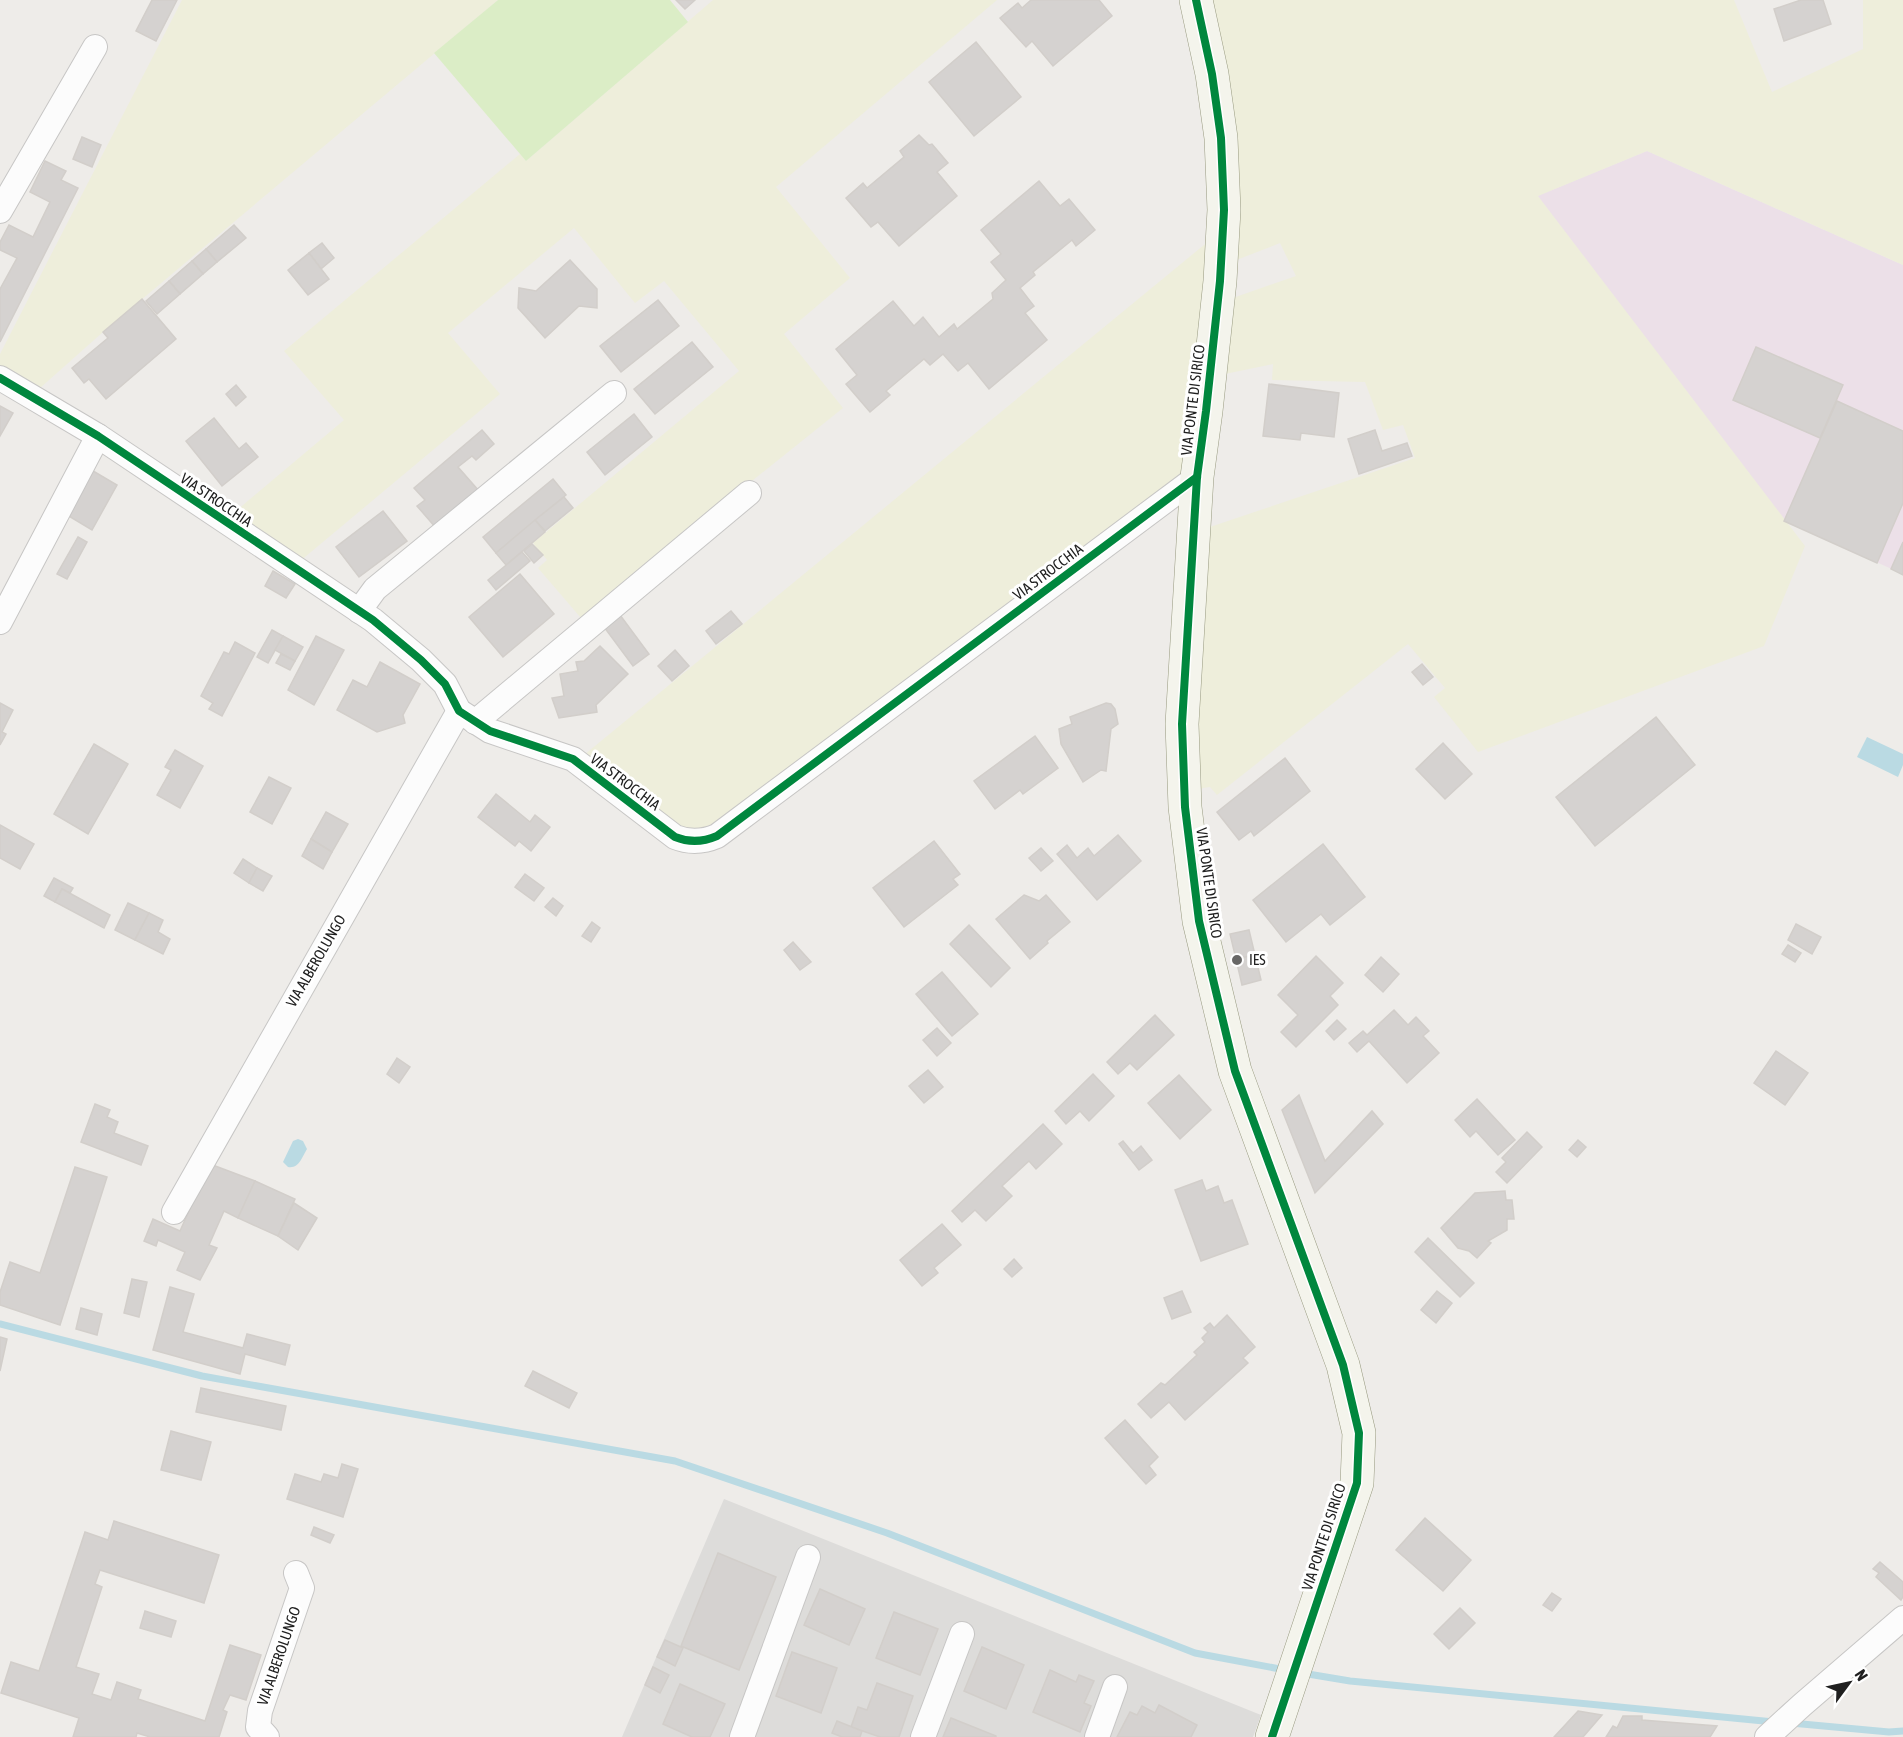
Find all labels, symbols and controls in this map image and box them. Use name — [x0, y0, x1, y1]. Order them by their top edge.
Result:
street label: VIA PONTE DI SIRICO — [1177, 343, 1208, 456]
street label: VIA STROCCHIA — [177, 469, 256, 530]
street label: VIA STROCCHIA — [1010, 540, 1086, 603]
street label: VIA STROCCHIA — [587, 750, 664, 814]
street label: VIA PONTE DI SIRICO — [1193, 827, 1226, 940]
street label: VIA ALBEROLUNGO — [282, 911, 349, 1010]
place label: IES — [1249, 951, 1266, 968]
marker: IES — [1230, 953, 1244, 967]
street label: VIA PONTE DI SIRICO — [1298, 1481, 1349, 1593]
street label: VIA ALBEROLUNGO — [254, 1604, 304, 1708]
north arrow — [1819, 1653, 1879, 1713]
text: N — [1851, 1666, 1872, 1684]

